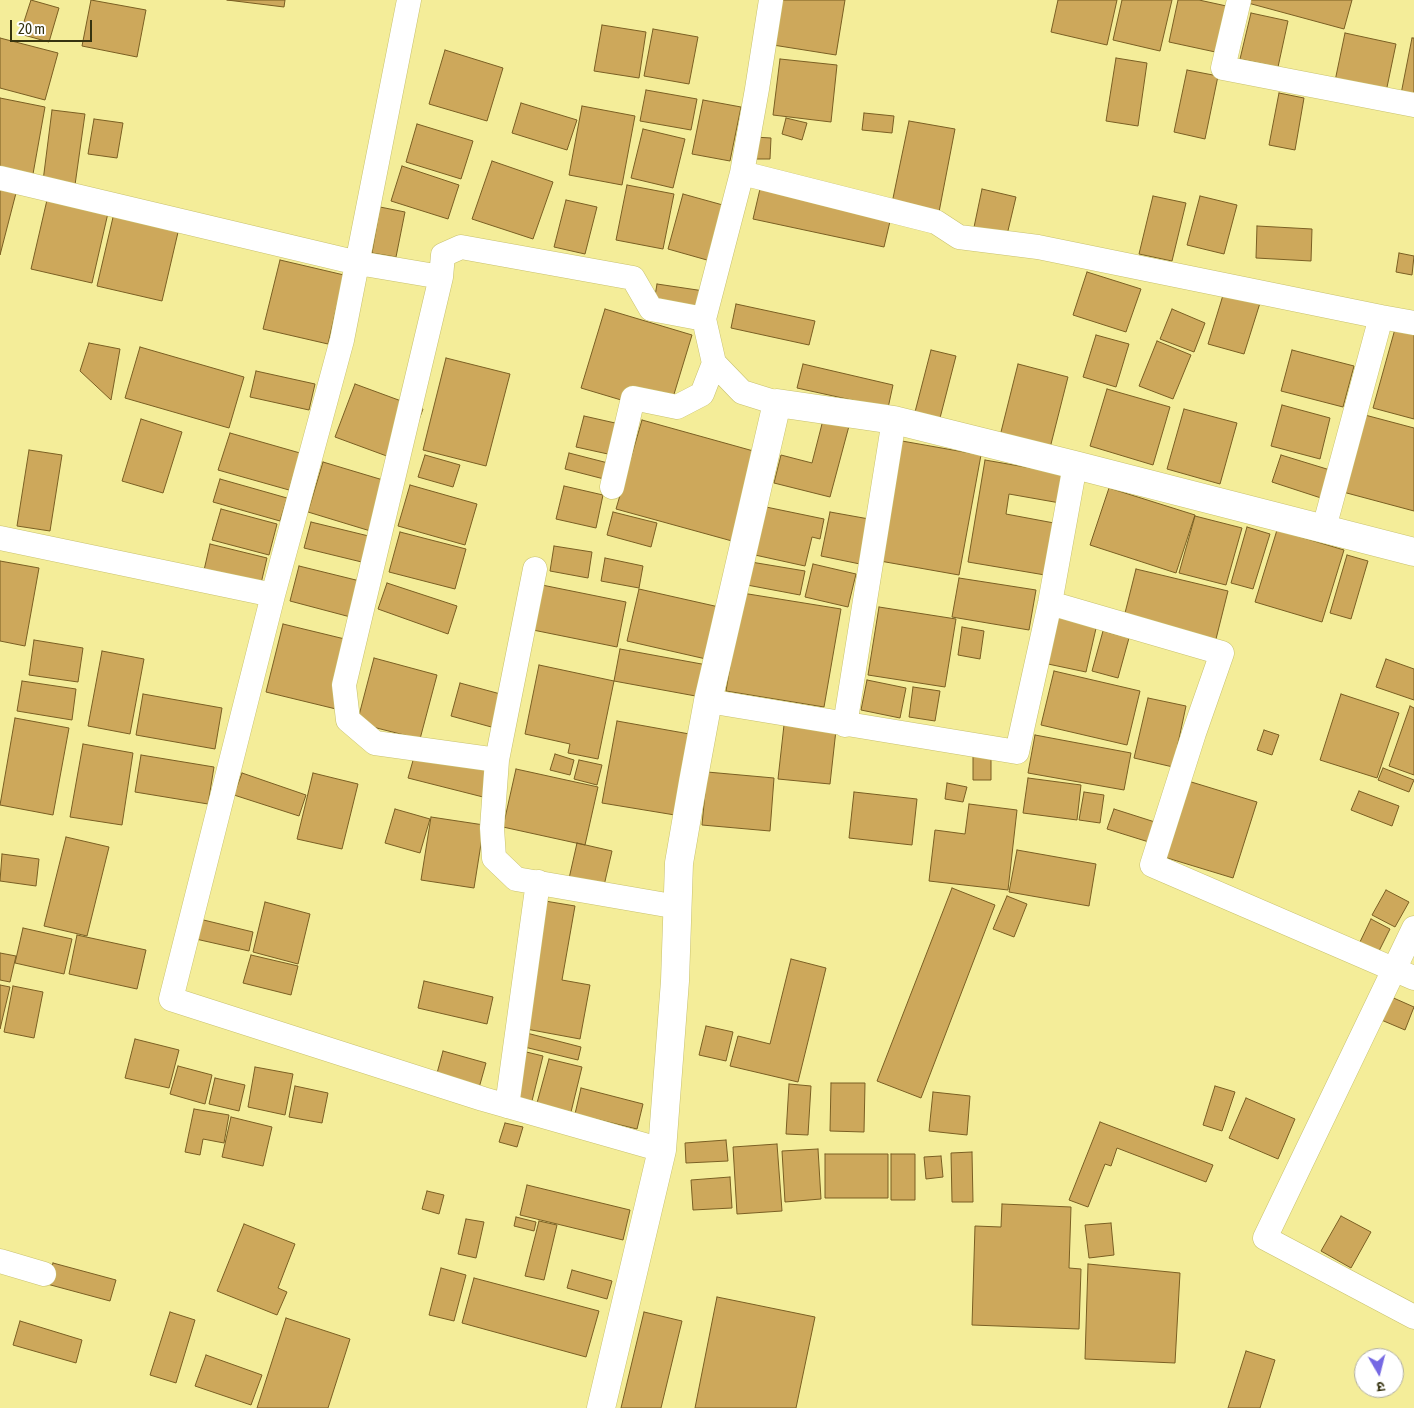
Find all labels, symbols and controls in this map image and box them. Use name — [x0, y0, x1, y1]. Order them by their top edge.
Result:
scale bar — [12, 10, 95, 42]
text: 20 m — [18, 20, 45, 37]
north arrow — [1354, 1348, 1404, 1398]
text: उ — [1376, 1378, 1386, 1395]

